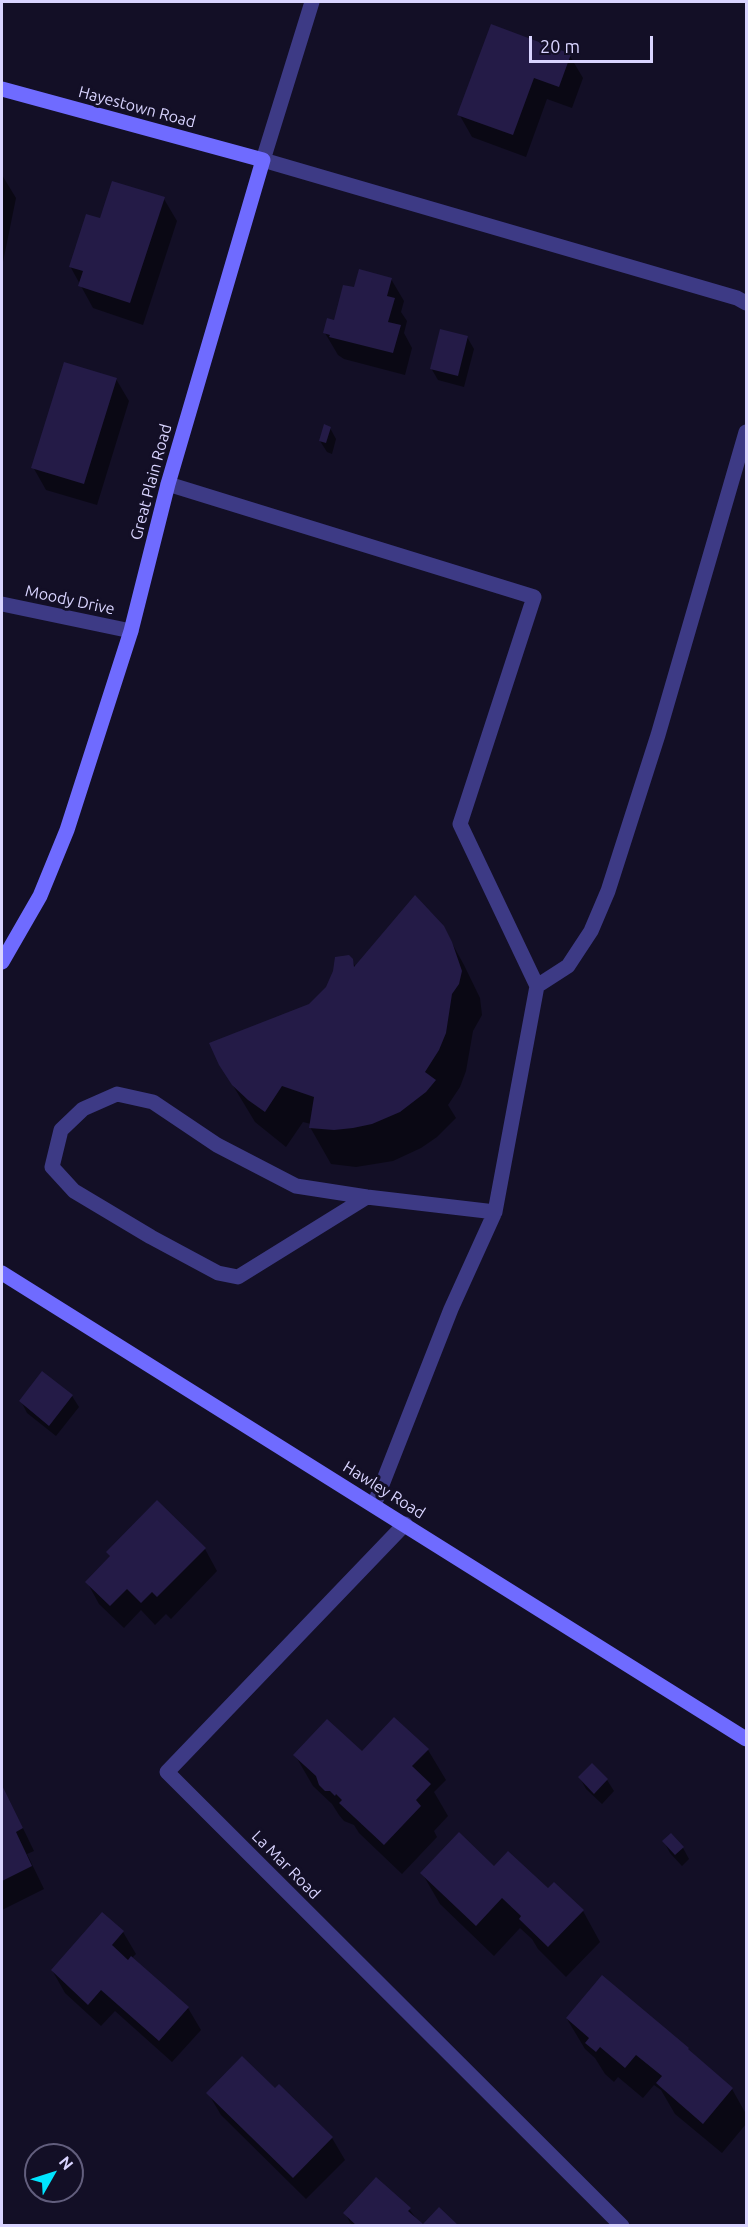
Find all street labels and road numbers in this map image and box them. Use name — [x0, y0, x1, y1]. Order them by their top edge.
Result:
street label: Hayestown Road — [76, 82, 198, 132]
street label: Great Plain Road — [126, 422, 176, 542]
street label: Moody Drive — [23, 581, 117, 619]
street label: Hawley Road — [339, 1457, 429, 1523]
street label: La Mar Road — [248, 1827, 324, 1903]

